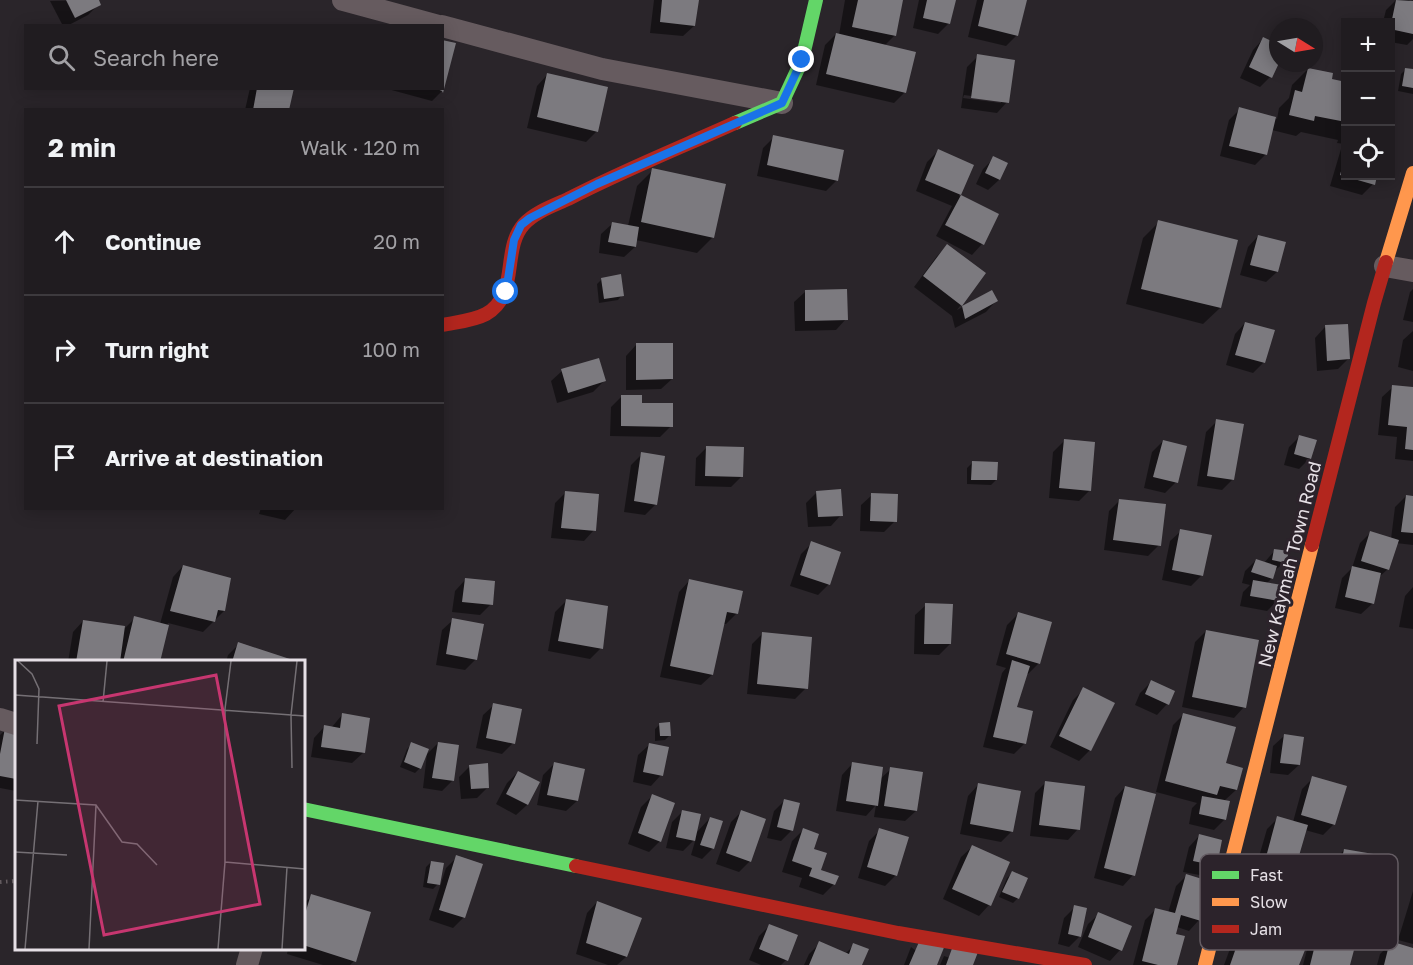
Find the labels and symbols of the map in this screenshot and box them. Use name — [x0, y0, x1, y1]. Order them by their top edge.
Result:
north arrow — [1269, 18, 1323, 72]
route end — [788, 46, 814, 72]
route start — [492, 278, 518, 304]
street label: New Kaymah Town Road — [1253, 459, 1325, 669]
inset map — [15, 660, 304, 950]
legend — [1200, 854, 1398, 950]
text: Fast — [1250, 865, 1283, 885]
text: Slow — [1250, 892, 1288, 912]
text: Jam — [1250, 919, 1282, 939]

